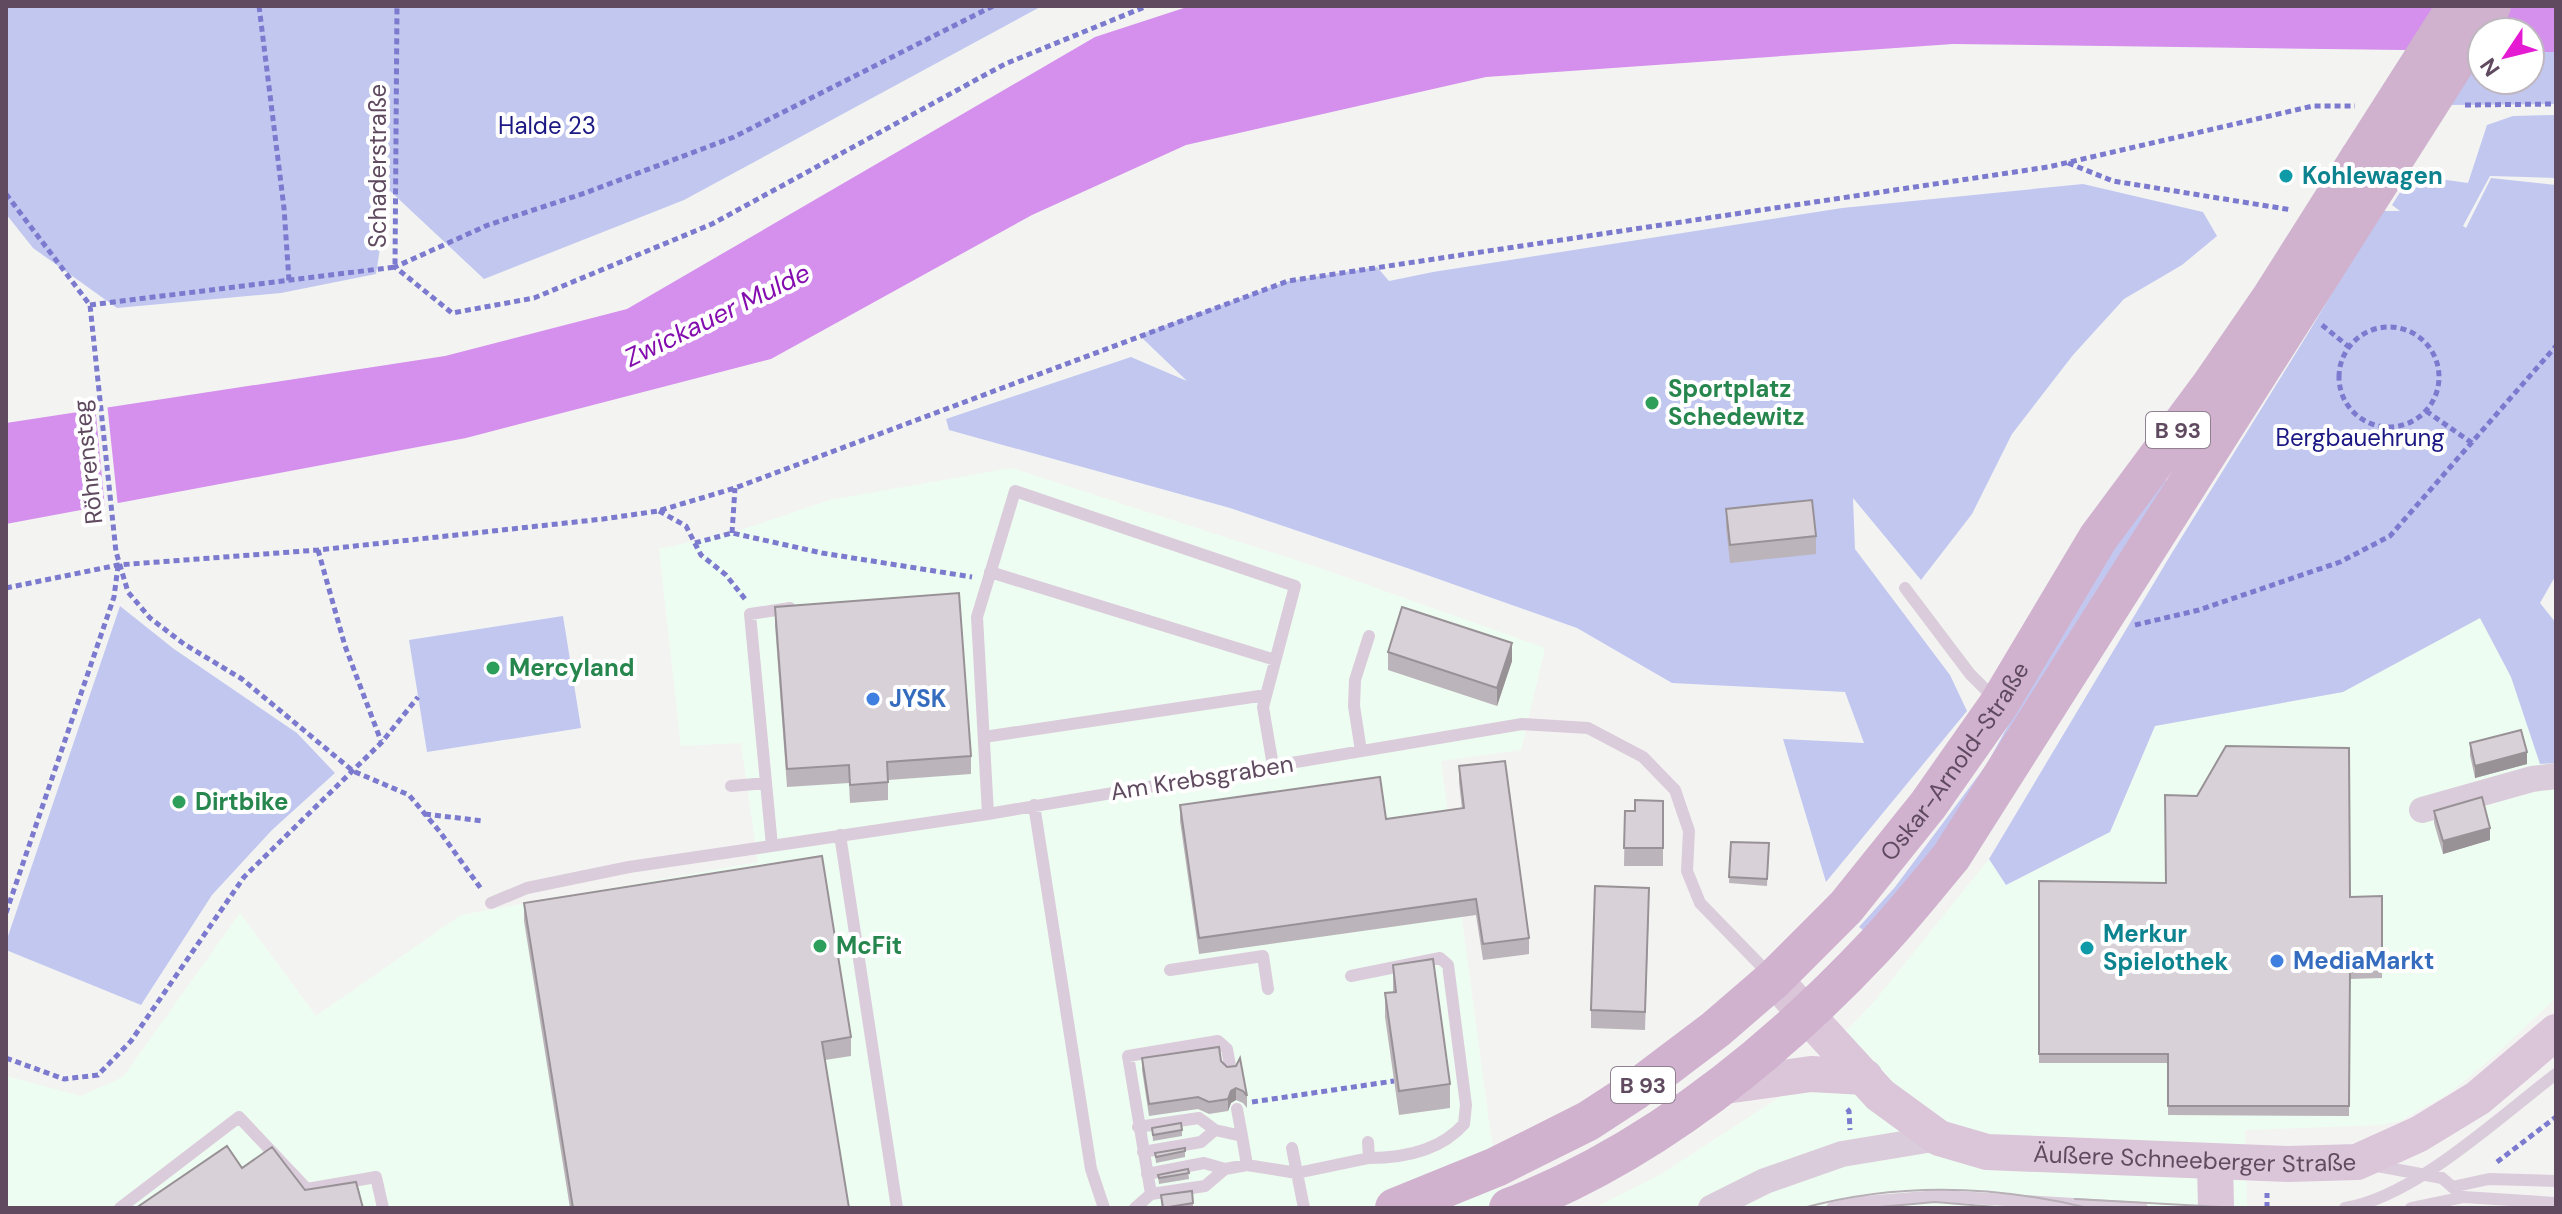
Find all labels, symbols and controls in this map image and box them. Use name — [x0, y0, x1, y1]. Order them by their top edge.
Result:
north arrow — [2466, 16, 2546, 96]
text: N — [2474, 52, 2507, 82]
street label: Schaderstraße — [362, 84, 393, 248]
park label: Halde 23 — [498, 110, 596, 141]
place label: Kohlewagen — [2302, 160, 2443, 191]
marker: Kohlewagen — [2277, 167, 2295, 185]
water label: Zwickauer Mulde — [619, 255, 815, 375]
place label: Sportplatz Schedewitz — [1668, 373, 1804, 432]
marker: Sportplatz Schedewitz — [1643, 394, 1661, 412]
street label: Röhrensteg — [66, 398, 109, 526]
road number: B 93 — [2146, 412, 2210, 448]
park label: Bergbauehrung — [2275, 422, 2445, 453]
place label: Mercyland — [509, 652, 634, 683]
street label: Oskar-Arnold-Straße — [1873, 656, 2036, 867]
marker: Mercyland — [484, 659, 502, 677]
place label: JYSK — [889, 683, 947, 714]
marker: JYSK — [864, 690, 882, 708]
street label: Am Krebsgraben — [1108, 748, 1296, 807]
place label: Dirtbike — [195, 786, 288, 817]
marker: Dirtbike — [170, 793, 188, 811]
place label: Merkur Spielothek — [2103, 918, 2228, 977]
place label: McFit — [836, 930, 902, 961]
marker: McFit — [811, 937, 829, 955]
marker: Merkur Spielothek — [2078, 939, 2096, 957]
place label: MediaMarkt — [2293, 945, 2434, 976]
marker: MediaMarkt — [2268, 952, 2286, 970]
road number: B 93 — [1611, 1067, 1675, 1103]
street label: Äußere Schneeberger Straße — [2033, 1138, 2357, 1179]

